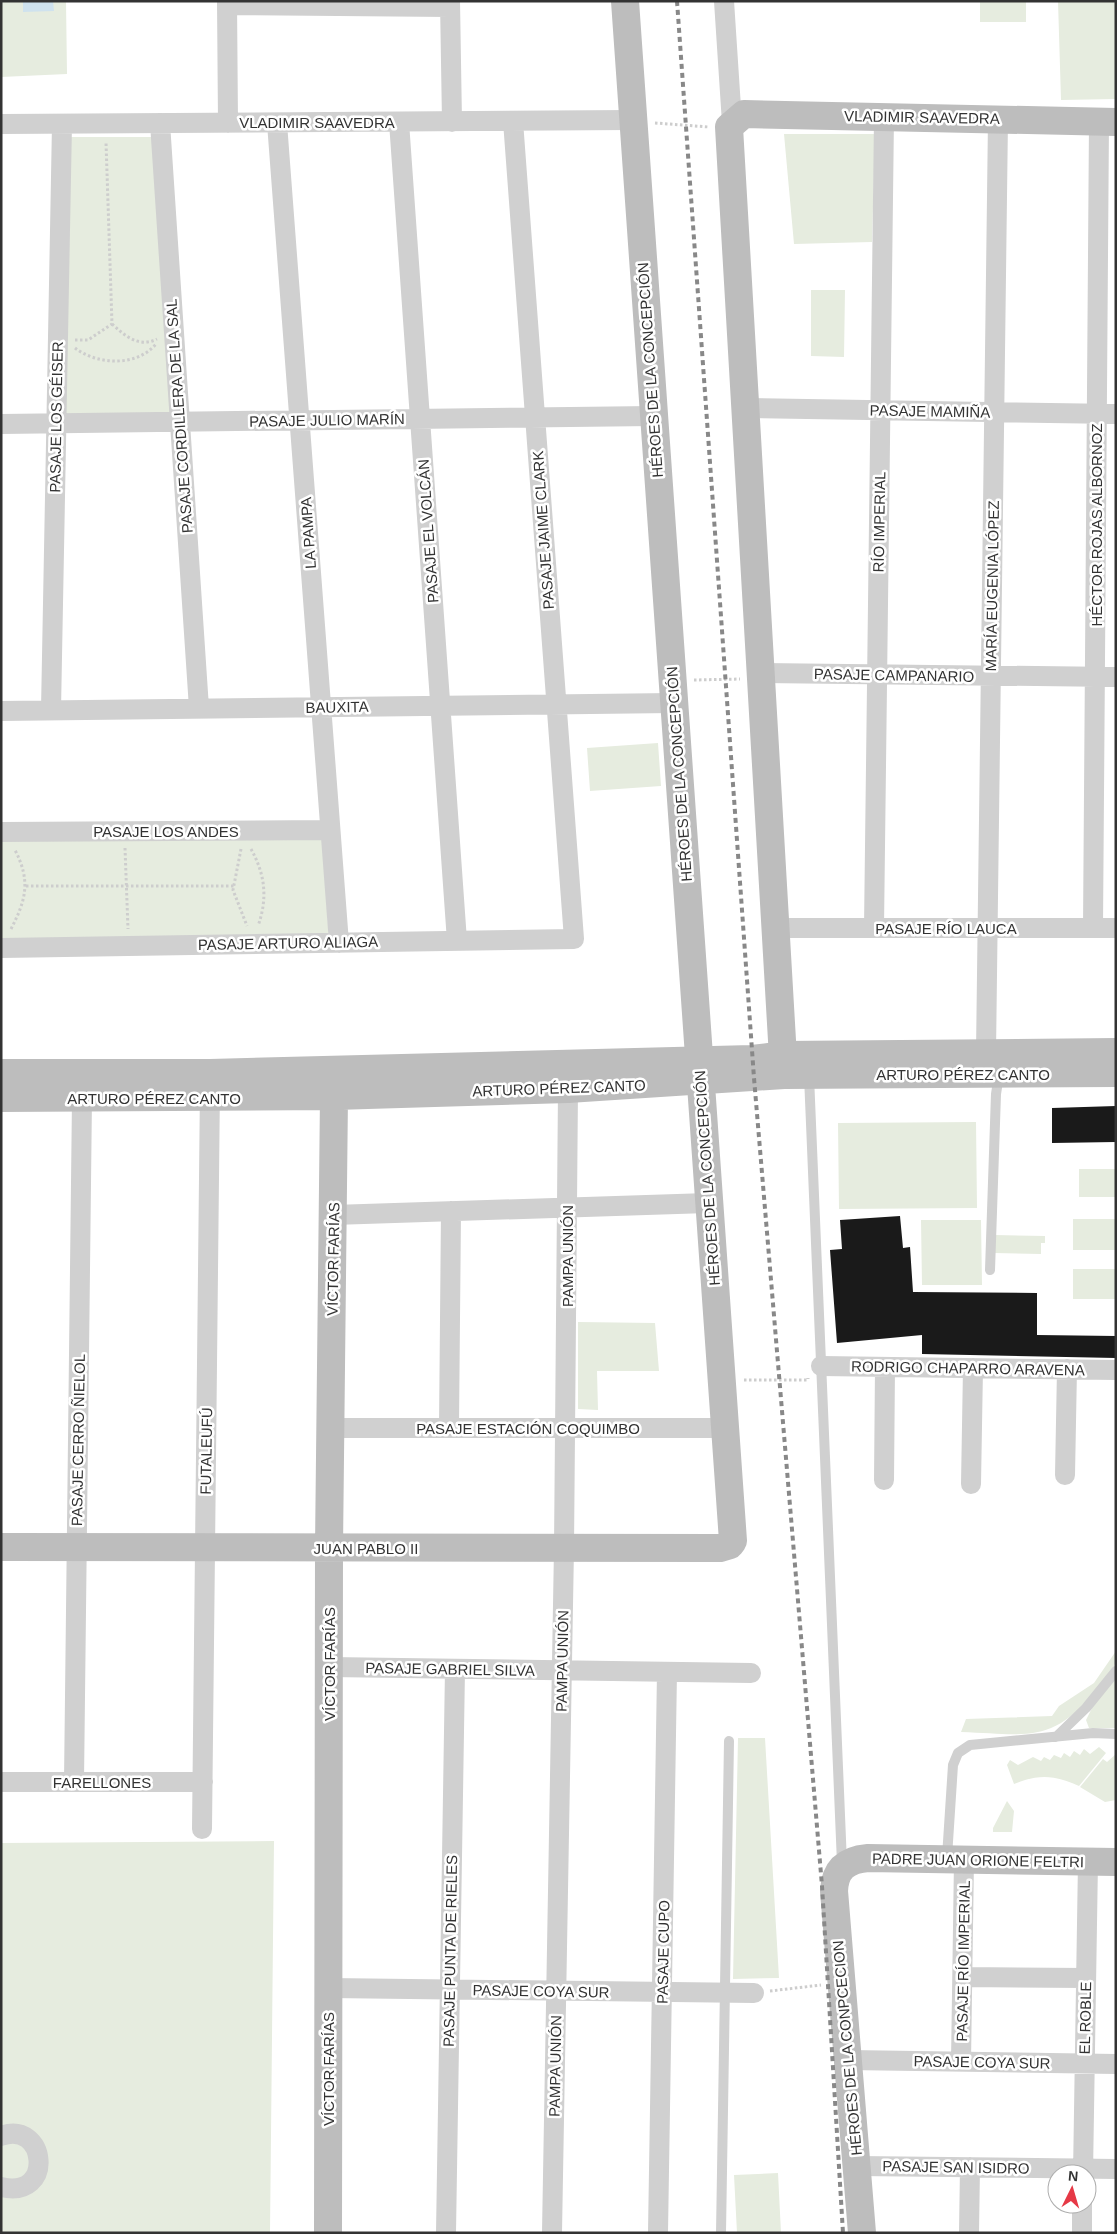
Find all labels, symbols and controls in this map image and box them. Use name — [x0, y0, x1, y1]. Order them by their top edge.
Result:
street label: VLADIMIR SAAVEDRA — [844, 107, 1000, 127]
street label: VLADIMIR SAAVEDRA — [239, 114, 395, 131]
street label: HÉROES DE LA CONCEPCIÓN — [634, 262, 666, 478]
street label: PASAJE CORDILLERA DE LA SAL — [162, 298, 196, 534]
street label: PASAJE LOS GÉISER — [46, 341, 66, 493]
street label: PASAJE MAMIÑA — [870, 401, 990, 421]
street label: PASAJE JULIO MARÍN — [249, 410, 405, 430]
street label: HÉCTOR ROJAS ALBORNOZ — [1088, 423, 1105, 627]
street label: PASAJE JAIME CLARK — [529, 450, 557, 610]
street label: PASAJE EL VOLCÁN — [414, 458, 442, 604]
street label: RÍO IMPERIAL — [870, 471, 888, 573]
street label: LA PAMPA — [297, 497, 319, 569]
street label: MARÍA EUGENIA LÓPEZ — [982, 500, 1002, 672]
street label: PASAJE CAMPANARIO — [814, 665, 974, 685]
street label: HÉROES DE LA CONCEPCIÓN — [663, 666, 695, 882]
street label: BAUXITA — [305, 698, 369, 716]
street label: PASAJE LOS ANDES — [93, 823, 239, 840]
street label: PASAJE RÍO LAUCA — [875, 920, 1017, 937]
street label: PASAJE ARTURO ALIAGA — [198, 933, 378, 953]
street label: ARTURO PÉREZ CANTO — [876, 1066, 1050, 1083]
street label: HÉROES DE LA CONCEPCIÓN — [691, 1070, 723, 1286]
street label: ARTURO PÉREZ CANTO — [472, 1076, 646, 1100]
street label: ARTURO PÉREZ CANTO — [67, 1090, 241, 1107]
street label: VÍCTOR FARÍAS — [324, 1202, 342, 1316]
street label: PAMPA UNIÓN — [559, 1205, 576, 1307]
street label: PASAJE CERRO ÑIELOL — [68, 1354, 88, 1526]
street label: RODRIGO CHAPARRO ARAVENA — [851, 1357, 1085, 1379]
street label: FUTALEUFÚ — [197, 1407, 215, 1495]
street label: PASAJE ESTACIÓN COQUIMBO — [416, 1420, 640, 1437]
street label: JUAN PABLO II — [314, 1540, 418, 1557]
street label: VÍCTOR FARÍAS — [321, 1607, 338, 1721]
street label: PAMPA UNIÓN — [553, 1610, 571, 1712]
street label: PASAJE GABRIEL SILVA — [365, 1659, 535, 1679]
street label: FARELLONES — [53, 1774, 151, 1791]
street label: PADRE JUAN ORIONE FELTRI — [872, 1850, 1084, 1870]
street label: PASAJE PUNTA DE RIELES — [440, 1855, 460, 2047]
street label: PASAJE RÍO IMPERIAL — [953, 1880, 973, 2042]
street label: PASAJE CUPO — [654, 1900, 672, 2004]
street label: HÉROES DE LA CONPCECION — [829, 1940, 865, 2156]
street label: PASAJE COYA SUR — [472, 1981, 610, 2001]
street label: EL ROBLE — [1076, 1981, 1094, 2055]
street label: VÍCTOR FARÍAS — [320, 2012, 337, 2126]
street label: PAMPA UNIÓN — [546, 2015, 564, 2117]
street label: PASAJE COYA SUR — [913, 2052, 1051, 2072]
street label: PASAJE SAN ISIDRO — [882, 2157, 1030, 2177]
north arrow — [1047, 2164, 1097, 2214]
text: N — [1067, 2168, 1079, 2184]

